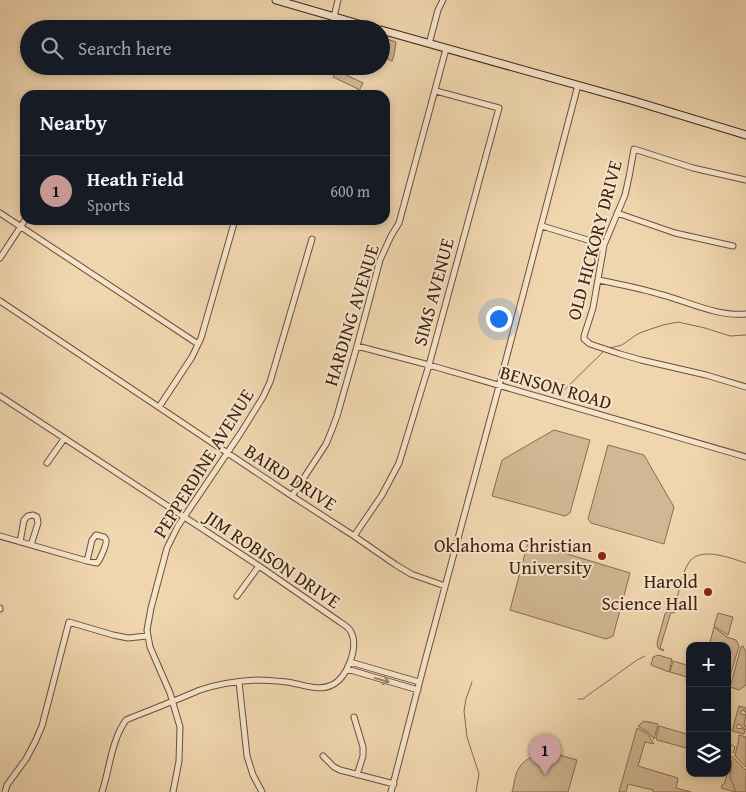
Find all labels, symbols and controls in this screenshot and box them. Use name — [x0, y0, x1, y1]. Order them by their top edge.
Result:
search box — [20, 20, 390, 75]
icon: search — [38, 34, 66, 62]
text: Search here — [78, 34, 172, 62]
text: Nearby — [40, 107, 107, 138]
street label: OLD HICKORY DRIVE — [559, 157, 629, 323]
text: Heath Field — [87, 165, 184, 193]
text: 1 — [52, 179, 60, 203]
text: 600 m — [330, 179, 370, 203]
text: Sports — [87, 193, 130, 217]
street label: SIMS AVENUE — [405, 234, 461, 349]
street label: HARDING AVENUE — [316, 240, 386, 389]
your location — [486, 306, 512, 332]
street label: BENSON ROAD — [497, 358, 615, 416]
street label: PEPPERDINE AVENUE — [146, 383, 260, 543]
street label: BAIRD DRIVE — [239, 437, 343, 518]
street label: JIM ROBISON DRIVE — [198, 502, 347, 615]
place label: Oklahoma Christian University — [434, 531, 593, 581]
marker: Oklahoma Christian University — [596, 550, 608, 562]
place label: Harold Science Hall — [602, 567, 699, 617]
marker: Harold Science Hall — [702, 586, 714, 598]
map controls — [686, 642, 731, 777]
button: + — [686, 642, 731, 687]
one-way arrow — [374, 676, 390, 685]
button: − — [686, 687, 731, 732]
button: layers — [686, 732, 731, 777]
pin: 1 — [529, 734, 561, 775]

